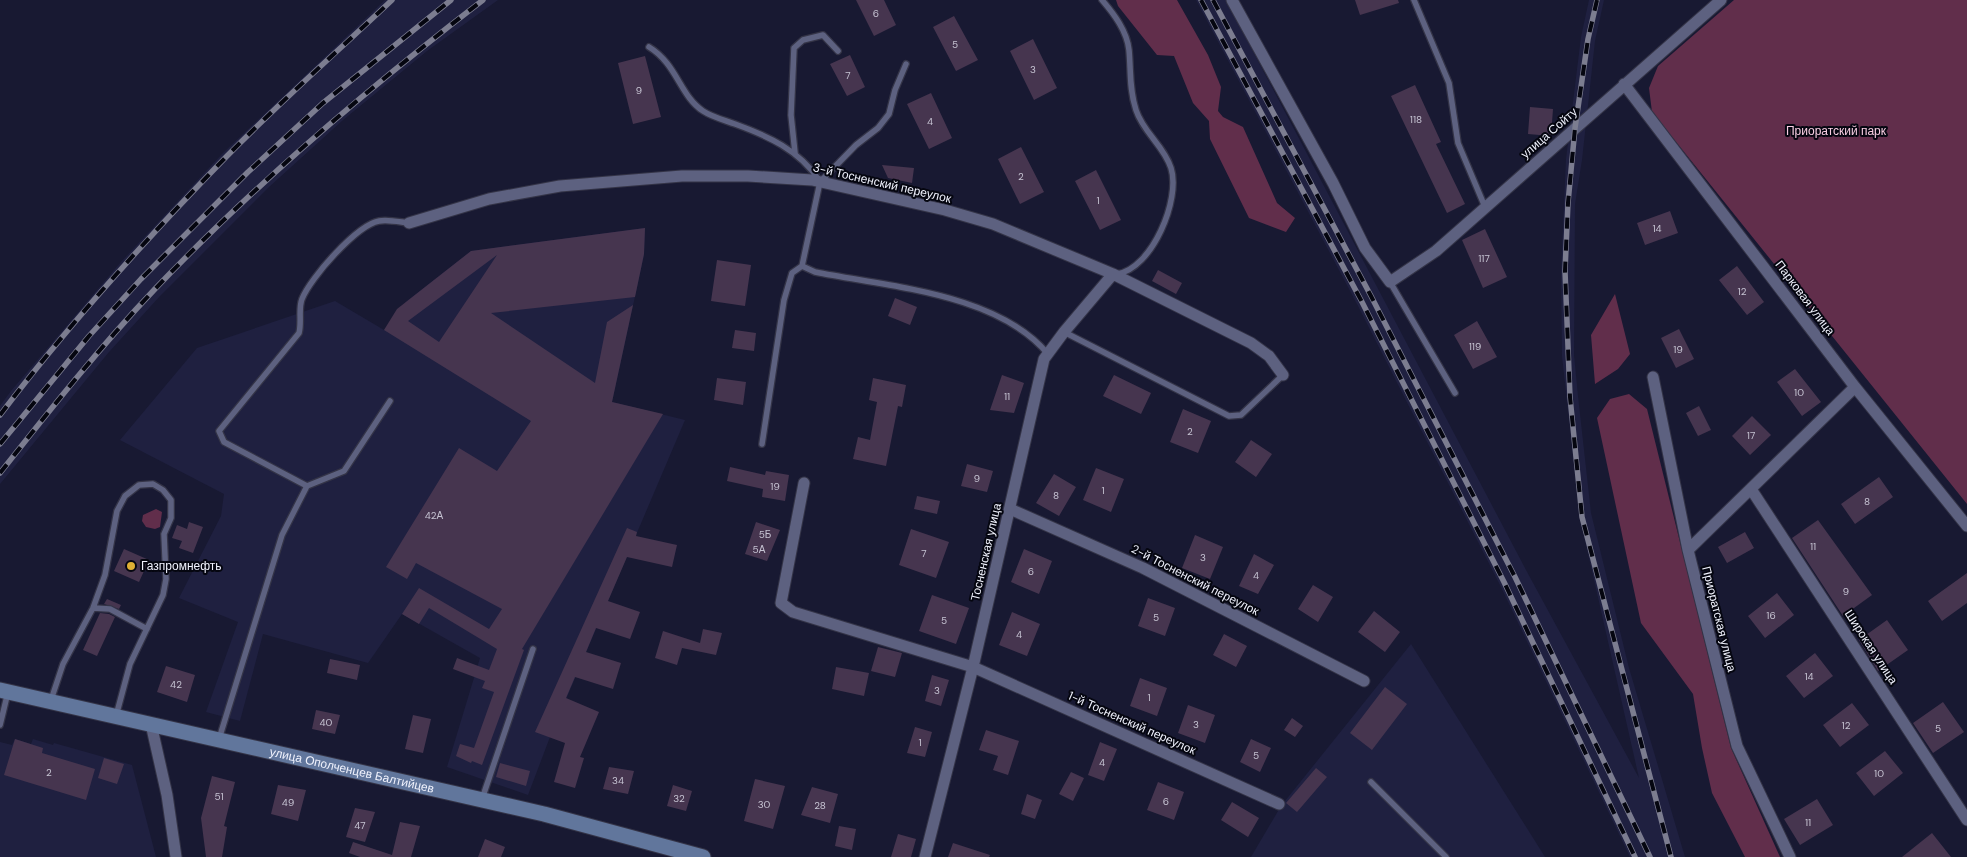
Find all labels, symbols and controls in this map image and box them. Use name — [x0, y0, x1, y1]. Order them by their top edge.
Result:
house number: 6 — [873, 7, 879, 20]
house number: 5 — [952, 38, 958, 51]
house number: 3 — [1030, 63, 1036, 76]
house number: 7 — [845, 69, 851, 82]
house number: 9 — [636, 84, 642, 97]
street label: улица Сойту — [1517, 104, 1581, 162]
house number: 118 — [1410, 113, 1422, 126]
house number: 4 — [927, 115, 933, 128]
park label: Приоратский парк — [1786, 123, 1887, 139]
street label: 3-й Тосненский переулок — [811, 159, 953, 207]
house number: 2 — [1018, 170, 1024, 183]
house number: 1 — [1096, 194, 1100, 207]
house number: 14 — [1652, 222, 1662, 235]
house number: 117 — [1478, 252, 1490, 265]
street label: Парковая улица — [1772, 257, 1839, 339]
house number: 12 — [1738, 285, 1747, 298]
house number: 119 — [1469, 340, 1481, 353]
house number: 19 — [1673, 343, 1683, 356]
house number: 10 — [1794, 386, 1804, 399]
house number: 11 — [1004, 390, 1010, 403]
house number: 2 — [1187, 425, 1193, 438]
house number: 17 — [1747, 429, 1755, 442]
house number: 9 — [974, 472, 980, 485]
house number: 19 — [770, 480, 780, 493]
house number: 1 — [1101, 484, 1105, 497]
house number: 8 — [1053, 489, 1059, 502]
house number: 8 — [1864, 495, 1870, 508]
street label: Тосненская улица — [967, 501, 1005, 602]
house number: 42А — [425, 509, 444, 522]
house number: 5Б — [759, 528, 772, 541]
house number: 11 — [1810, 540, 1816, 553]
street label: 2-й Тосненский переулок — [1128, 541, 1262, 620]
house number: 5А — [753, 543, 766, 556]
house number: 7 — [921, 547, 927, 560]
house number: 3 — [1200, 551, 1206, 564]
place label: Газпромнефть — [141, 558, 222, 574]
marker: Газпромнефть — [125, 560, 137, 572]
house number: 6 — [1028, 565, 1034, 578]
street label: Приоратская улица — [1698, 565, 1740, 674]
house number: 4 — [1253, 569, 1259, 582]
house number: 9 — [1843, 585, 1849, 598]
street label: Широкая улица — [1841, 607, 1901, 688]
house number: 16 — [1766, 609, 1776, 622]
house number: 5 — [1153, 611, 1159, 624]
house number: 5 — [941, 614, 947, 627]
house number: 4 — [1016, 628, 1022, 641]
house number: 14 — [1804, 670, 1814, 683]
house number: 42 — [170, 678, 182, 691]
house number: 3 — [934, 684, 940, 697]
street label: 1-й Тосненский переулок — [1066, 688, 1199, 759]
house number: 1 — [1147, 691, 1151, 704]
house number: 40 — [320, 716, 333, 729]
house number: 3 — [1193, 718, 1199, 731]
house number: 12 — [1842, 719, 1851, 732]
house number: 5 — [1935, 722, 1941, 735]
house number: 1 — [918, 736, 922, 749]
street label: улица Ополченцев Балтийцев — [268, 744, 436, 797]
house number: 5 — [1253, 749, 1259, 762]
house number: 4 — [1099, 756, 1105, 769]
house number: 2 — [46, 766, 52, 779]
house number: 10 — [1874, 767, 1884, 780]
house number: 34 — [612, 774, 624, 787]
house number: 51 — [214, 790, 224, 803]
house number: 32 — [673, 792, 685, 805]
house number: 6 — [1163, 795, 1169, 808]
house number: 49 — [282, 796, 294, 809]
house number: 30 — [758, 798, 771, 811]
house number: 28 — [814, 799, 826, 812]
house number: 11 — [1805, 816, 1811, 829]
house number: 47 — [354, 819, 366, 832]

